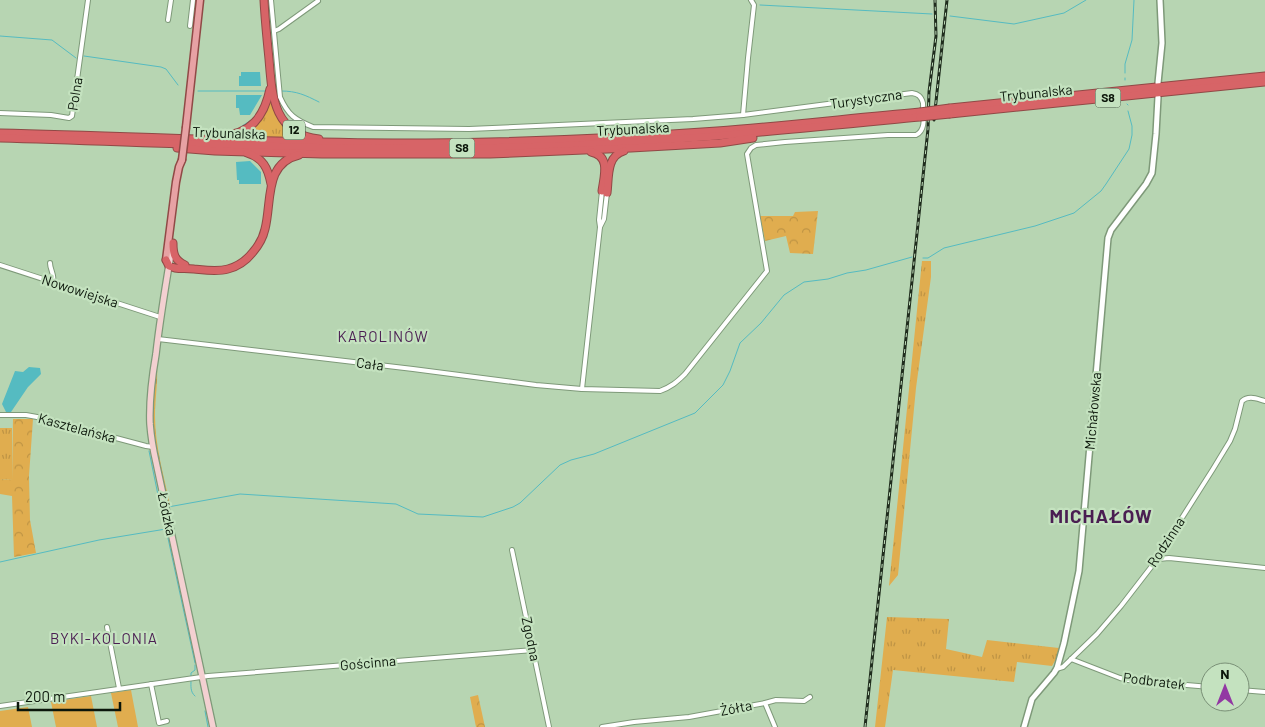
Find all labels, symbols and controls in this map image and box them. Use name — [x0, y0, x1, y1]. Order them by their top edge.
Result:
street label: Polna — [63, 76, 86, 112]
street label: Trybunalska — [999, 80, 1073, 105]
street label: Turystyczna — [829, 85, 903, 112]
road number: S8 — [1096, 89, 1120, 108]
street label: Trybunalska — [596, 118, 670, 139]
road number: 12 — [283, 120, 305, 140]
street label: Trybunalska — [192, 123, 266, 142]
road number: S8 — [450, 138, 474, 158]
street label: Nowowiejska — [40, 270, 121, 311]
district label: KAROLINÓW — [337, 327, 429, 345]
street label: Cała — [355, 353, 385, 374]
street label: Michałowska — [1081, 371, 1104, 451]
street label: Kasztelańska — [36, 409, 118, 446]
street label: Łódzka — [154, 490, 180, 537]
district label: MICHAŁÓW — [1049, 504, 1153, 527]
street label: Rodzinna — [1143, 514, 1188, 570]
street label: Zgodna — [518, 615, 544, 663]
district label: BYKI-KOLONIA — [50, 629, 158, 647]
street label: Gościnna — [339, 652, 397, 673]
north arrow — [1200, 662, 1250, 712]
text: N — [1220, 665, 1230, 682]
street label: Podbratek — [1122, 668, 1186, 693]
scale bar — [18, 680, 120, 712]
text: 200 m — [25, 687, 65, 705]
street label: Żółta — [718, 696, 753, 719]

